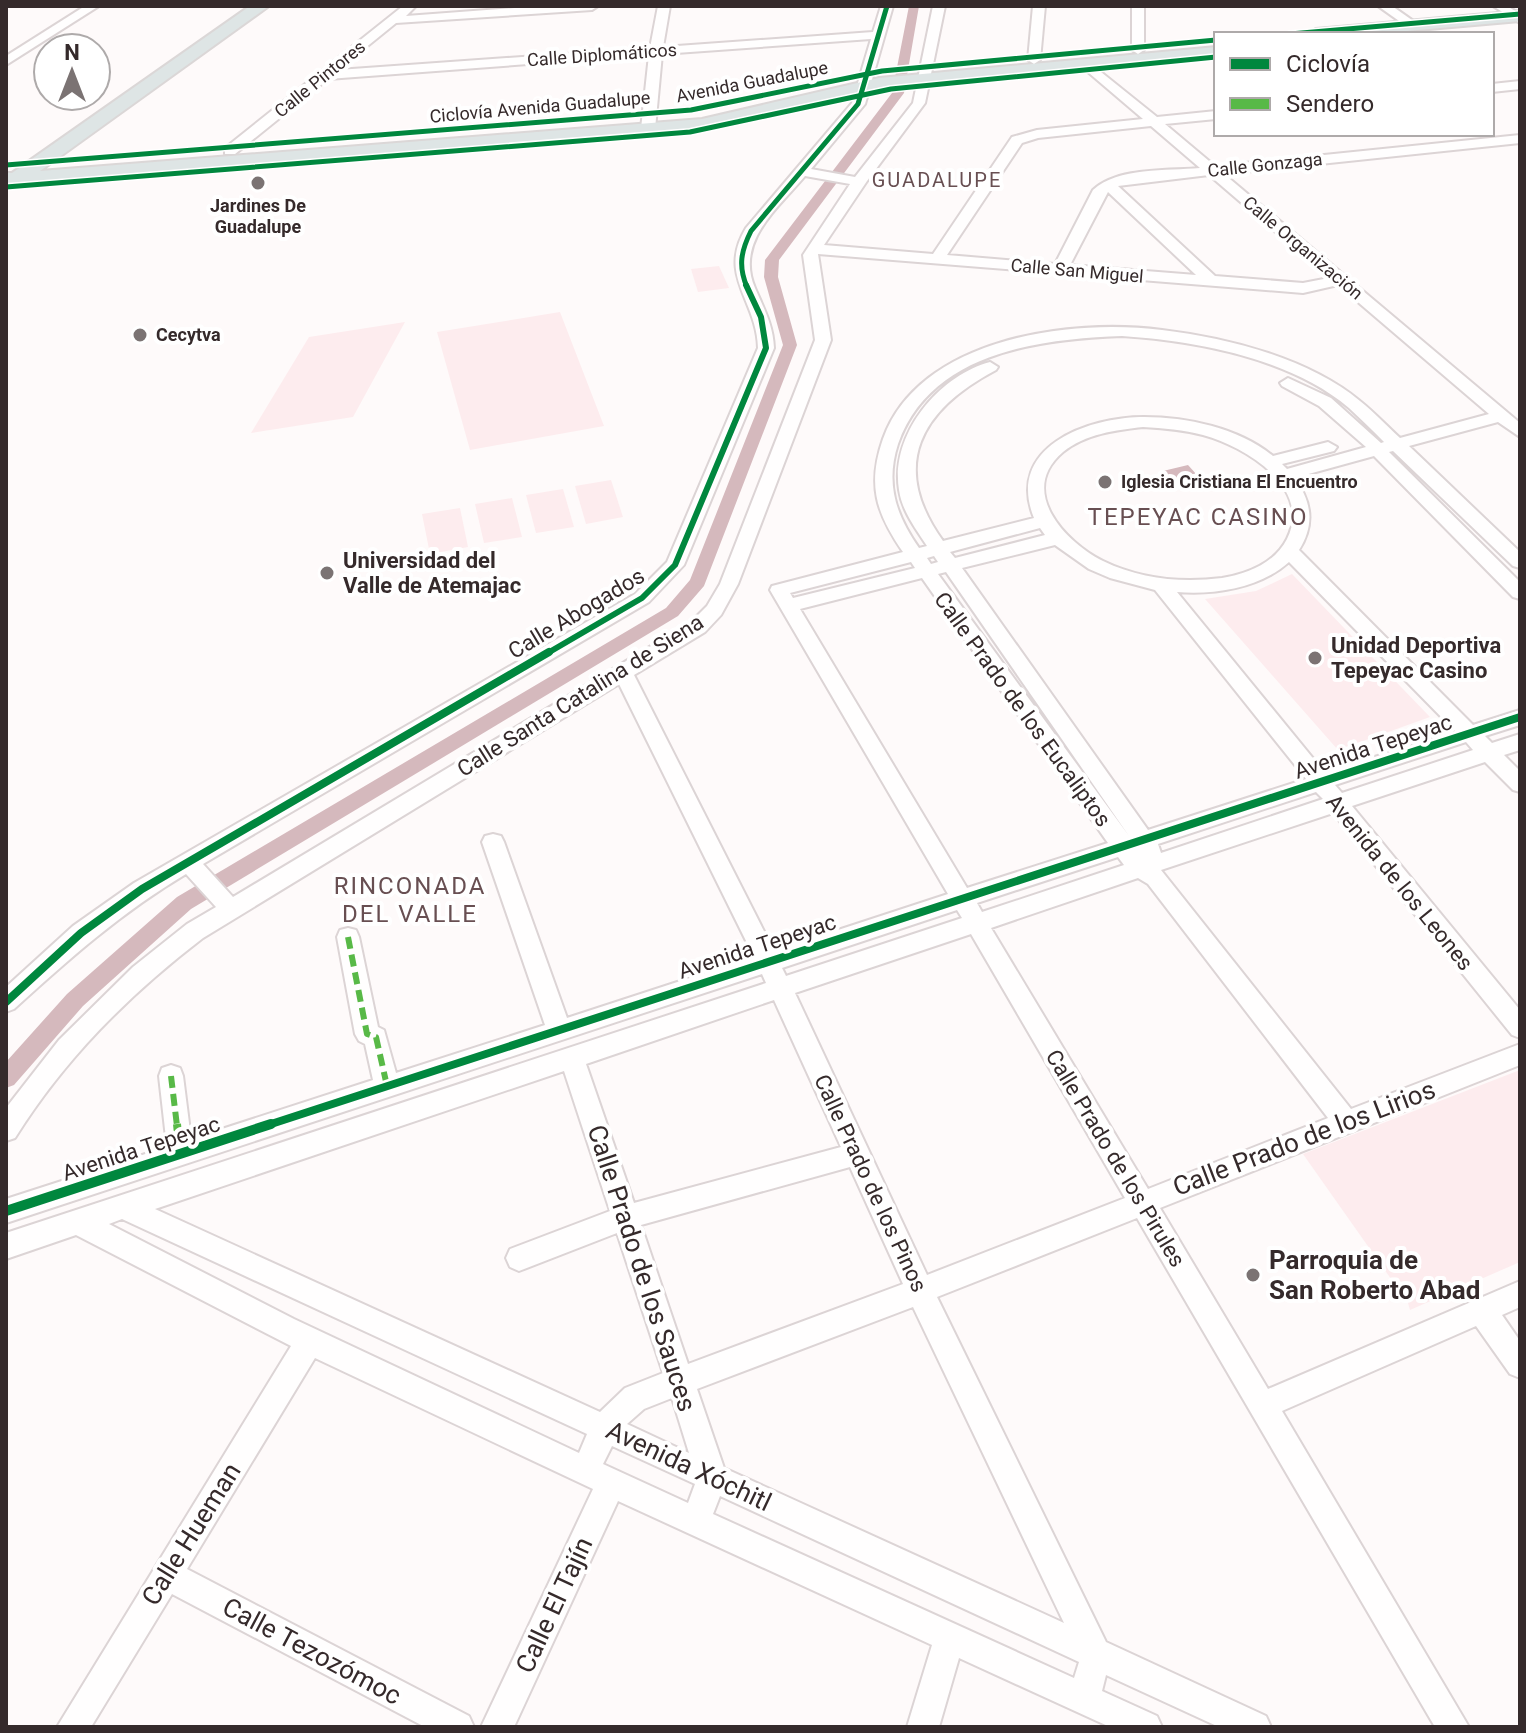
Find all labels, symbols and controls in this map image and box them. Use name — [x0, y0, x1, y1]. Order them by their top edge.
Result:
north arrow — [32, 32, 112, 112]
legend — [1214, 32, 1494, 136]
street label: Calle Pintores — [270, 36, 369, 122]
street label: Calle Diplomáticos — [526, 39, 678, 70]
text: N — [64, 40, 80, 65]
text: Ciclovía — [1286, 50, 1370, 78]
street label: Avenida Guadalupe — [674, 57, 830, 107]
street label: Ciclovía Avenida Guadalupe — [429, 86, 651, 127]
text: Sendero — [1286, 90, 1374, 118]
street label: Calle Gonzaga — [1206, 148, 1323, 181]
district label: GUADALUPE — [872, 168, 1002, 192]
marker: Jardines De Guadalupe — [249, 174, 267, 192]
street label: Calle Organización — [1239, 192, 1367, 304]
place label: Jardines De Guadalupe — [210, 195, 306, 237]
street label: Calle San Miguel — [1010, 254, 1144, 287]
place label: Cecytva — [156, 324, 221, 345]
marker: Cecytva — [131, 326, 149, 344]
place label: Iglesia Cristiana El Encuentro — [1121, 471, 1358, 492]
marker: Iglesia Cristiana El Encuentro — [1096, 473, 1114, 491]
district label: TEPEYAC CASINO — [1088, 503, 1308, 531]
place label: Universidad del Valle de Atemajac — [343, 548, 521, 598]
street label: Calle Abogados — [504, 563, 649, 664]
marker: Universidad del Valle de Atemajac — [318, 564, 336, 582]
street label: Calle Prado de los Eucaliptos — [929, 587, 1116, 831]
street label: Calle Santa Catalina de Siena — [453, 609, 708, 782]
place label: Unidad Deportiva Tepeyac Casino — [1331, 633, 1501, 683]
marker: Unidad Deportiva Tepeyac Casino — [1306, 649, 1324, 667]
street label: Avenida Tepeyac — [1291, 709, 1455, 784]
street label: Avenida de los Leones — [1321, 789, 1478, 975]
district label: RINCONADA DEL VALLE — [334, 872, 486, 928]
street label: Avenida Tepeyac — [675, 909, 839, 984]
street label: Calle Prado de los Pirules — [1041, 1045, 1190, 1271]
street label: Calle Prado de los Pinos — [809, 1071, 932, 1296]
street label: Calle Prado de los Lirios — [1169, 1074, 1439, 1202]
street label: Avenida Tepeyac — [59, 1111, 223, 1186]
street label: Calle Prado de los Sauces — [581, 1121, 703, 1415]
place label: Parroquia de San Roberto Abad — [1269, 1245, 1480, 1305]
marker: Parroquia de San Roberto Abad — [1244, 1266, 1262, 1284]
street label: Avenida Xóchitl — [602, 1415, 776, 1517]
street label: Calle Hueman — [135, 1457, 247, 1611]
street label: Calle El Tajín — [510, 1532, 598, 1678]
street label: Calle Tezozómoc — [218, 1591, 406, 1711]

